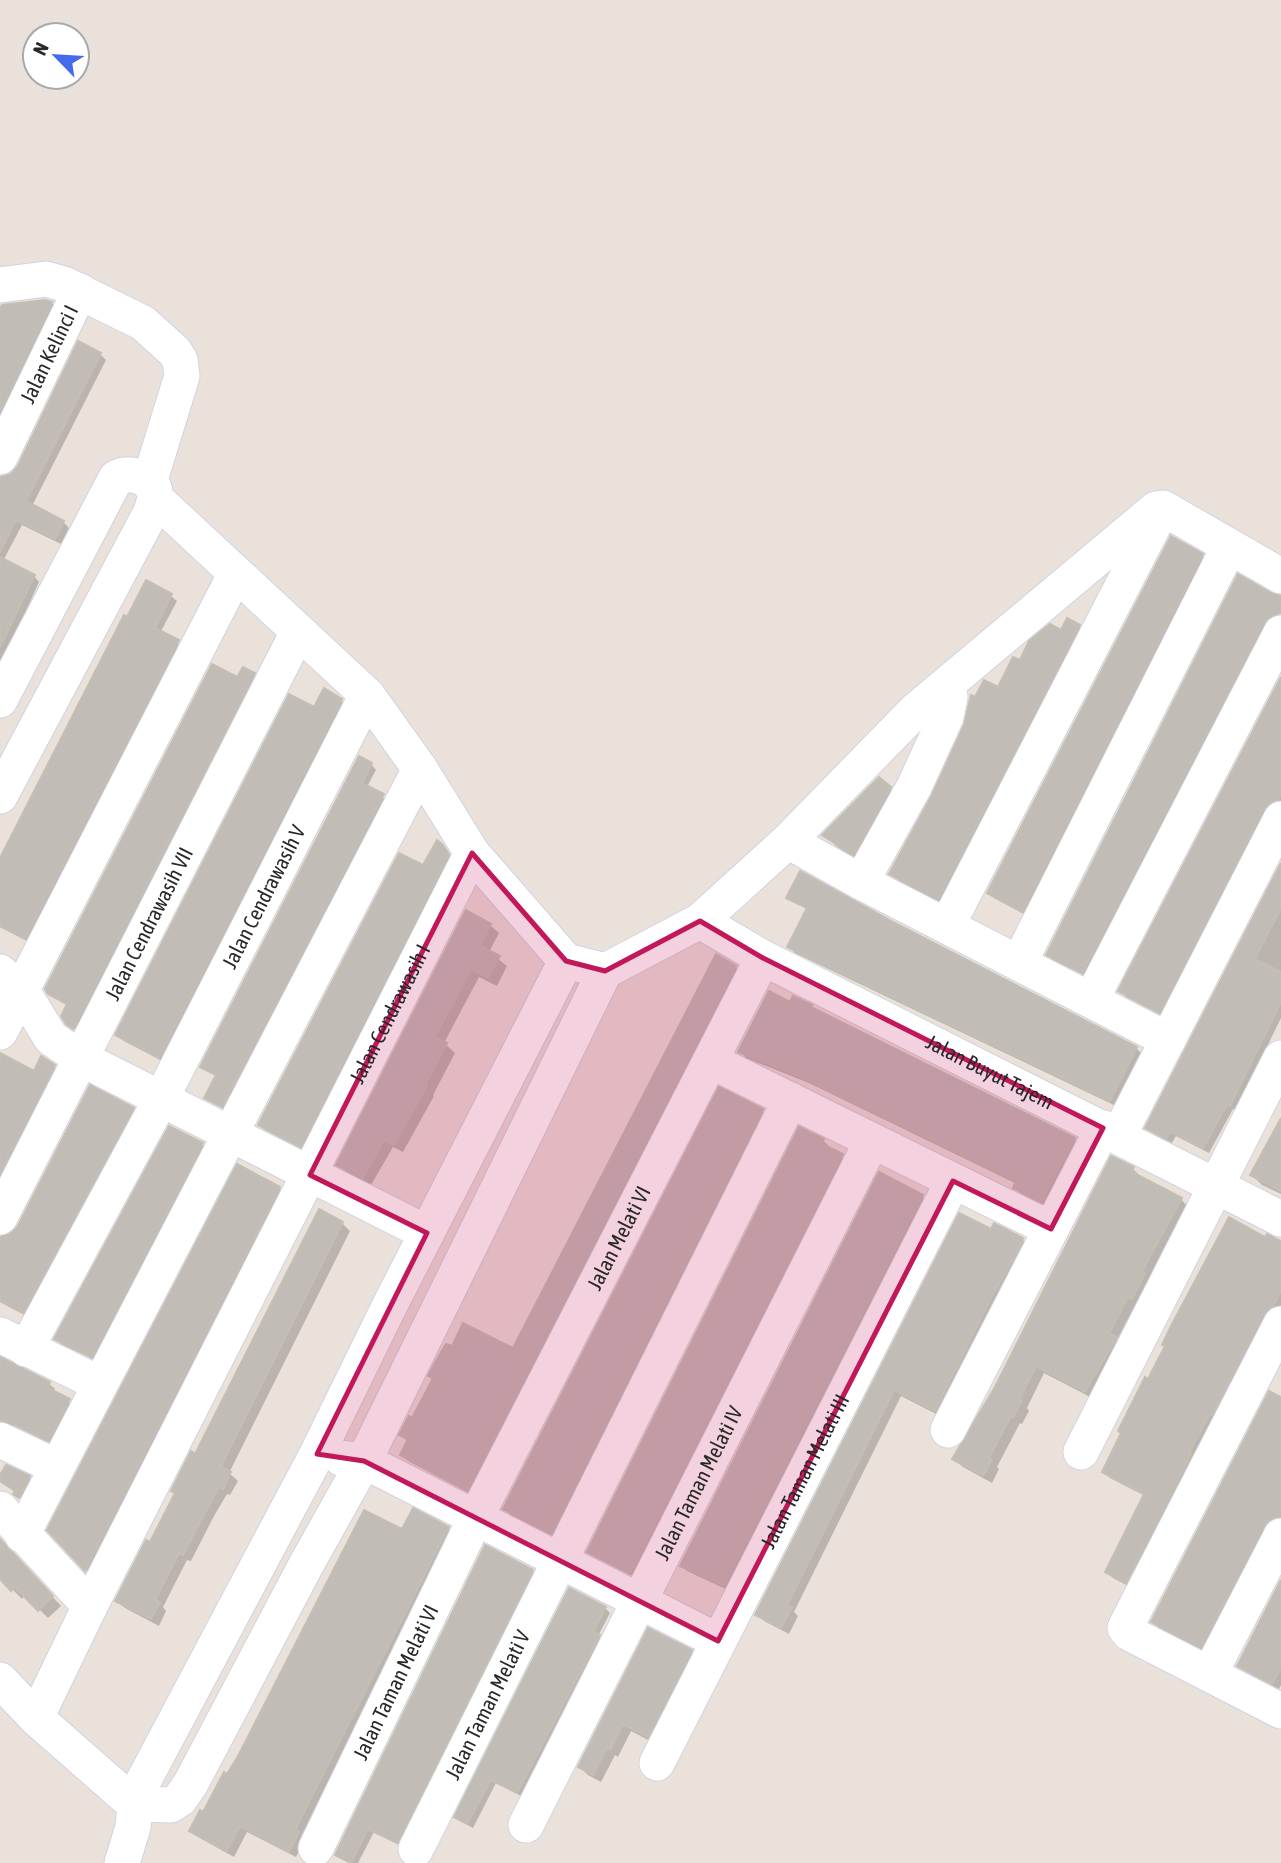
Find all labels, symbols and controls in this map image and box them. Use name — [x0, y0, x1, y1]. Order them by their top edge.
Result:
north arrow — [21, 21, 91, 91]
text: N — [28, 39, 53, 59]
street label: Jalan Kelinci I — [15, 301, 82, 407]
street label: Jalan Cendrawasih V — [217, 820, 310, 972]
street label: Jalan Cendrawasih VII — [100, 843, 197, 1004]
street label: Jalan Cendrawasih I — [344, 940, 435, 1087]
street label: Jalan Buyut Tajem — [922, 1029, 1058, 1114]
street label: Jalan Melati VI — [582, 1182, 655, 1294]
street label: Jalan Taman Melati III — [755, 1390, 853, 1552]
street label: Jalan Taman Melati IV — [649, 1401, 747, 1564]
street label: Jalan Taman Melati VI — [348, 1601, 443, 1763]
street label: Jalan Taman Melati V — [440, 1625, 535, 1783]

